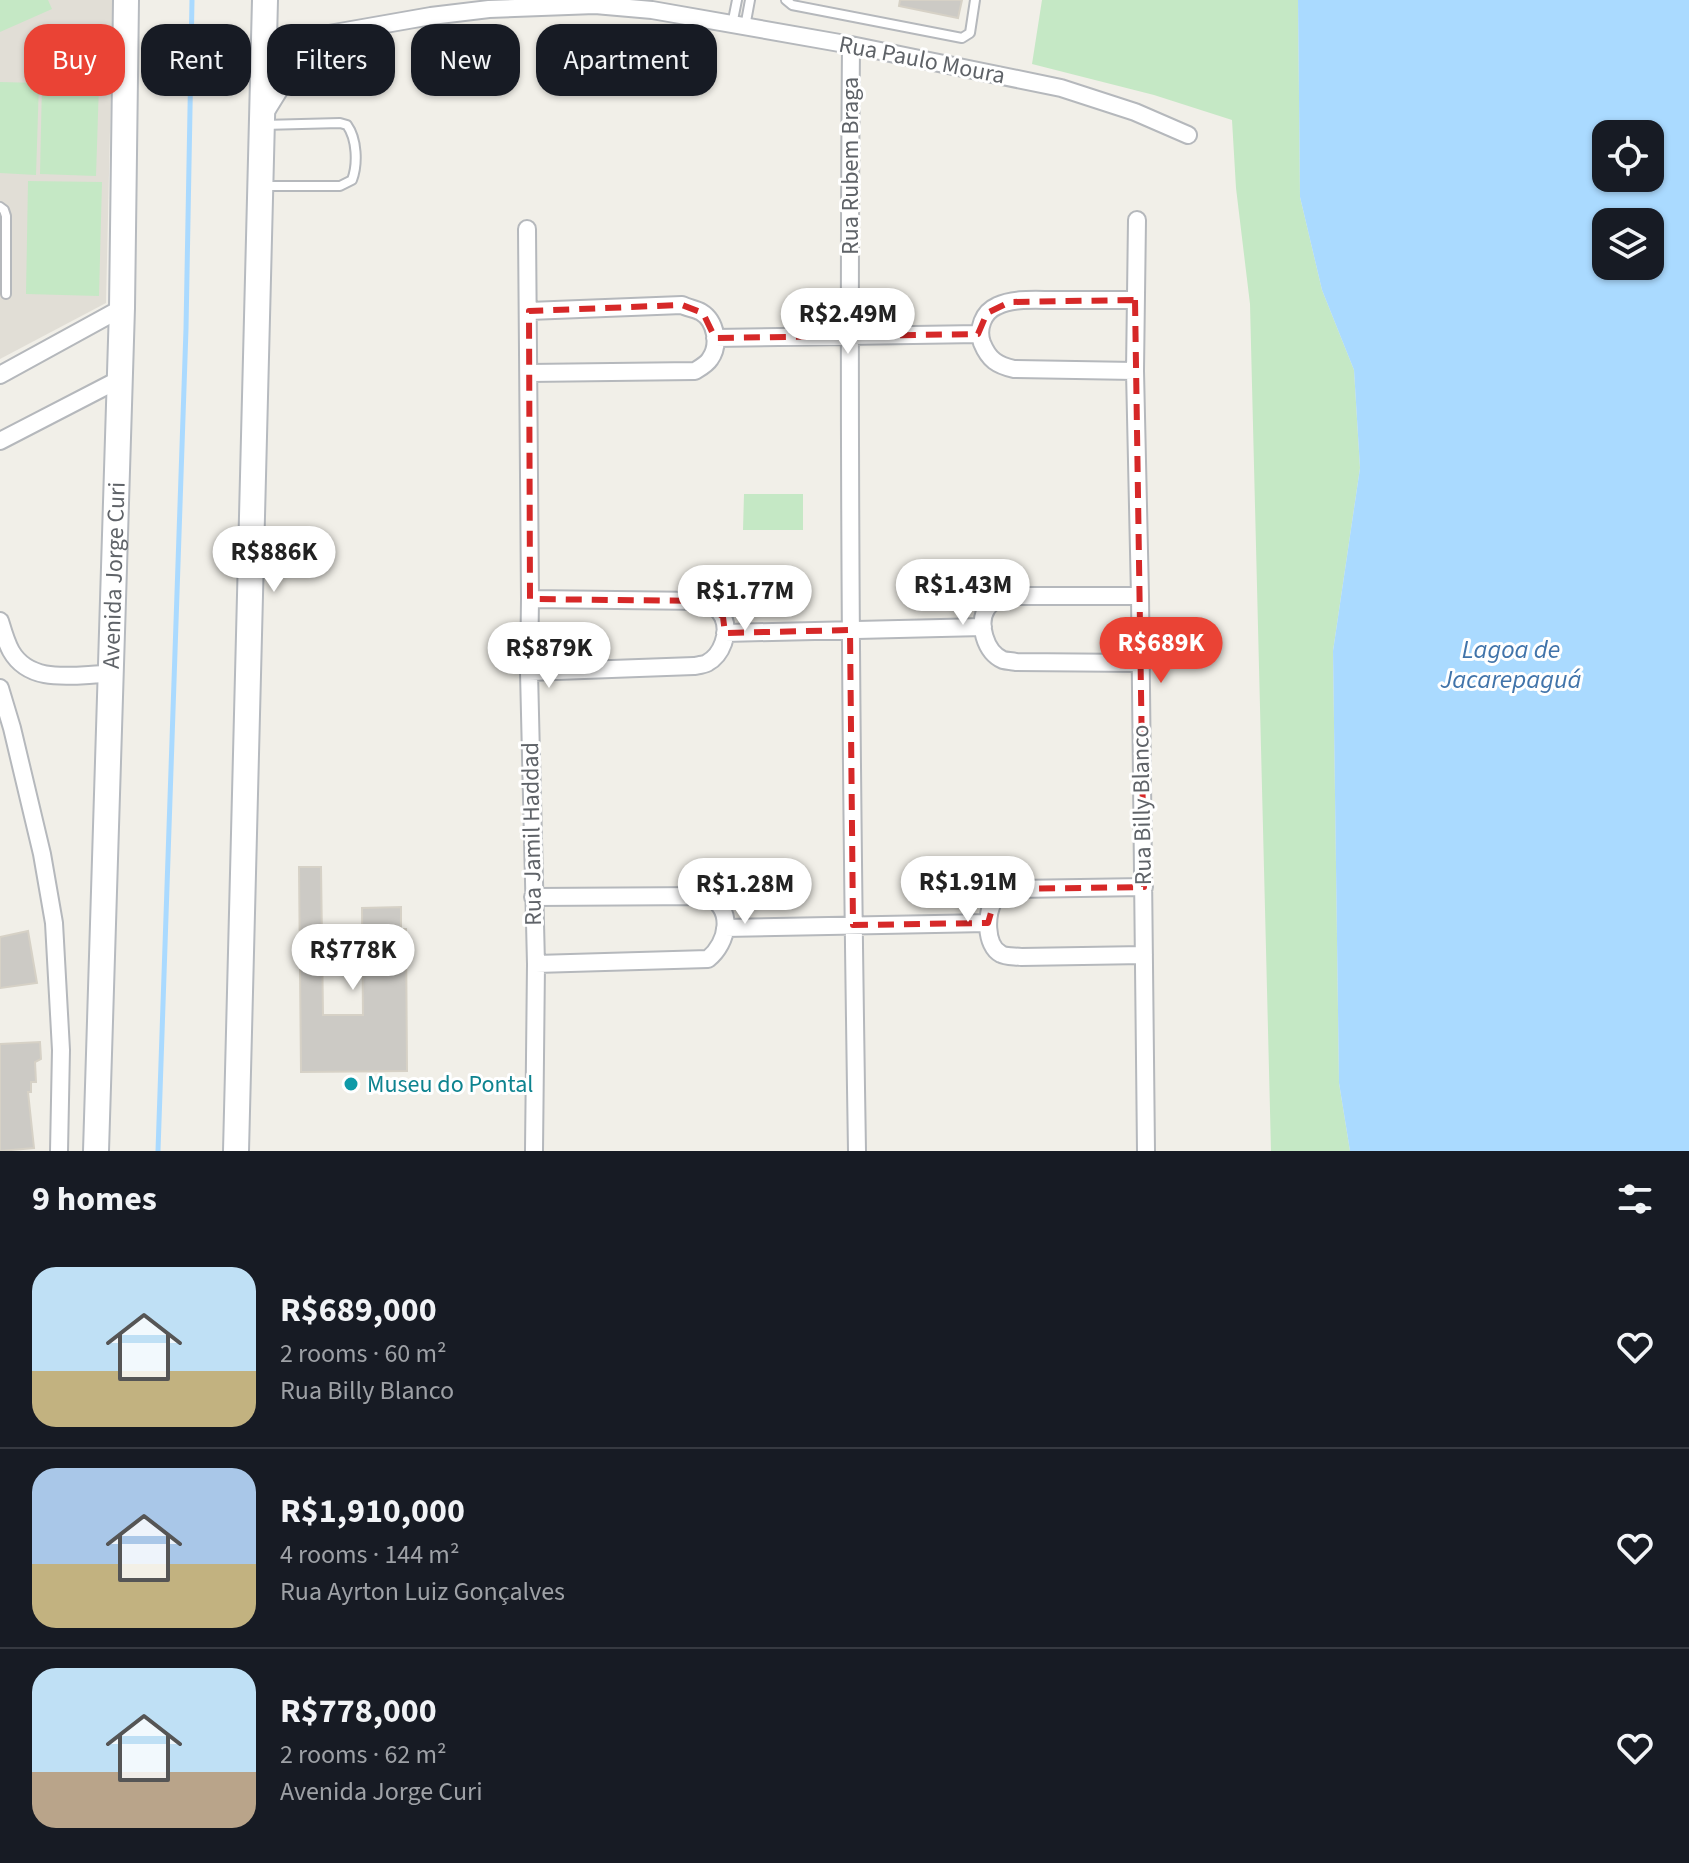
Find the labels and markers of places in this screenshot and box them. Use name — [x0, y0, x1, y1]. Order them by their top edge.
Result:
pin: R$2.49M — [774, 288, 922, 356]
pin: R$886K — [209, 526, 339, 594]
pin: R$1.43M — [889, 559, 1037, 627]
pin: R$1.77M — [671, 565, 819, 633]
pin: R$689K — [1096, 617, 1226, 685]
pin: R$879K — [484, 622, 614, 690]
pin: R$1.91M — [894, 856, 1042, 924]
pin: R$1.28M — [671, 858, 819, 926]
pin: R$778K — [288, 924, 418, 992]
place label: Museu do Pontal — [367, 1067, 533, 1102]
marker: Museu do Pontal — [342, 1075, 360, 1093]

